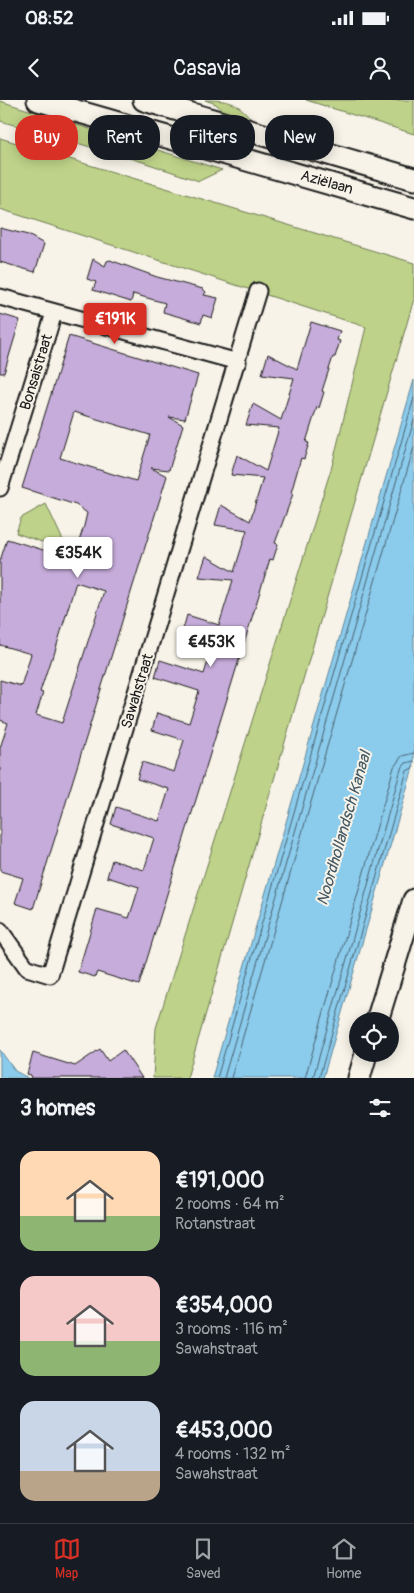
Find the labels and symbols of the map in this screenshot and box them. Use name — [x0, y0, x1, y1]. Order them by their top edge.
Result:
street label: Aziëlaan — [298, 166, 355, 199]
pin: €191K — [80, 302, 150, 345]
street label: Bonsaistraat — [16, 331, 57, 413]
pin: €354K — [43, 536, 113, 579]
pin: €453K — [176, 626, 246, 668]
street label: Sawahstraat — [117, 650, 158, 731]
water label: Noordhollandsch Kanaal — [312, 747, 376, 908]

